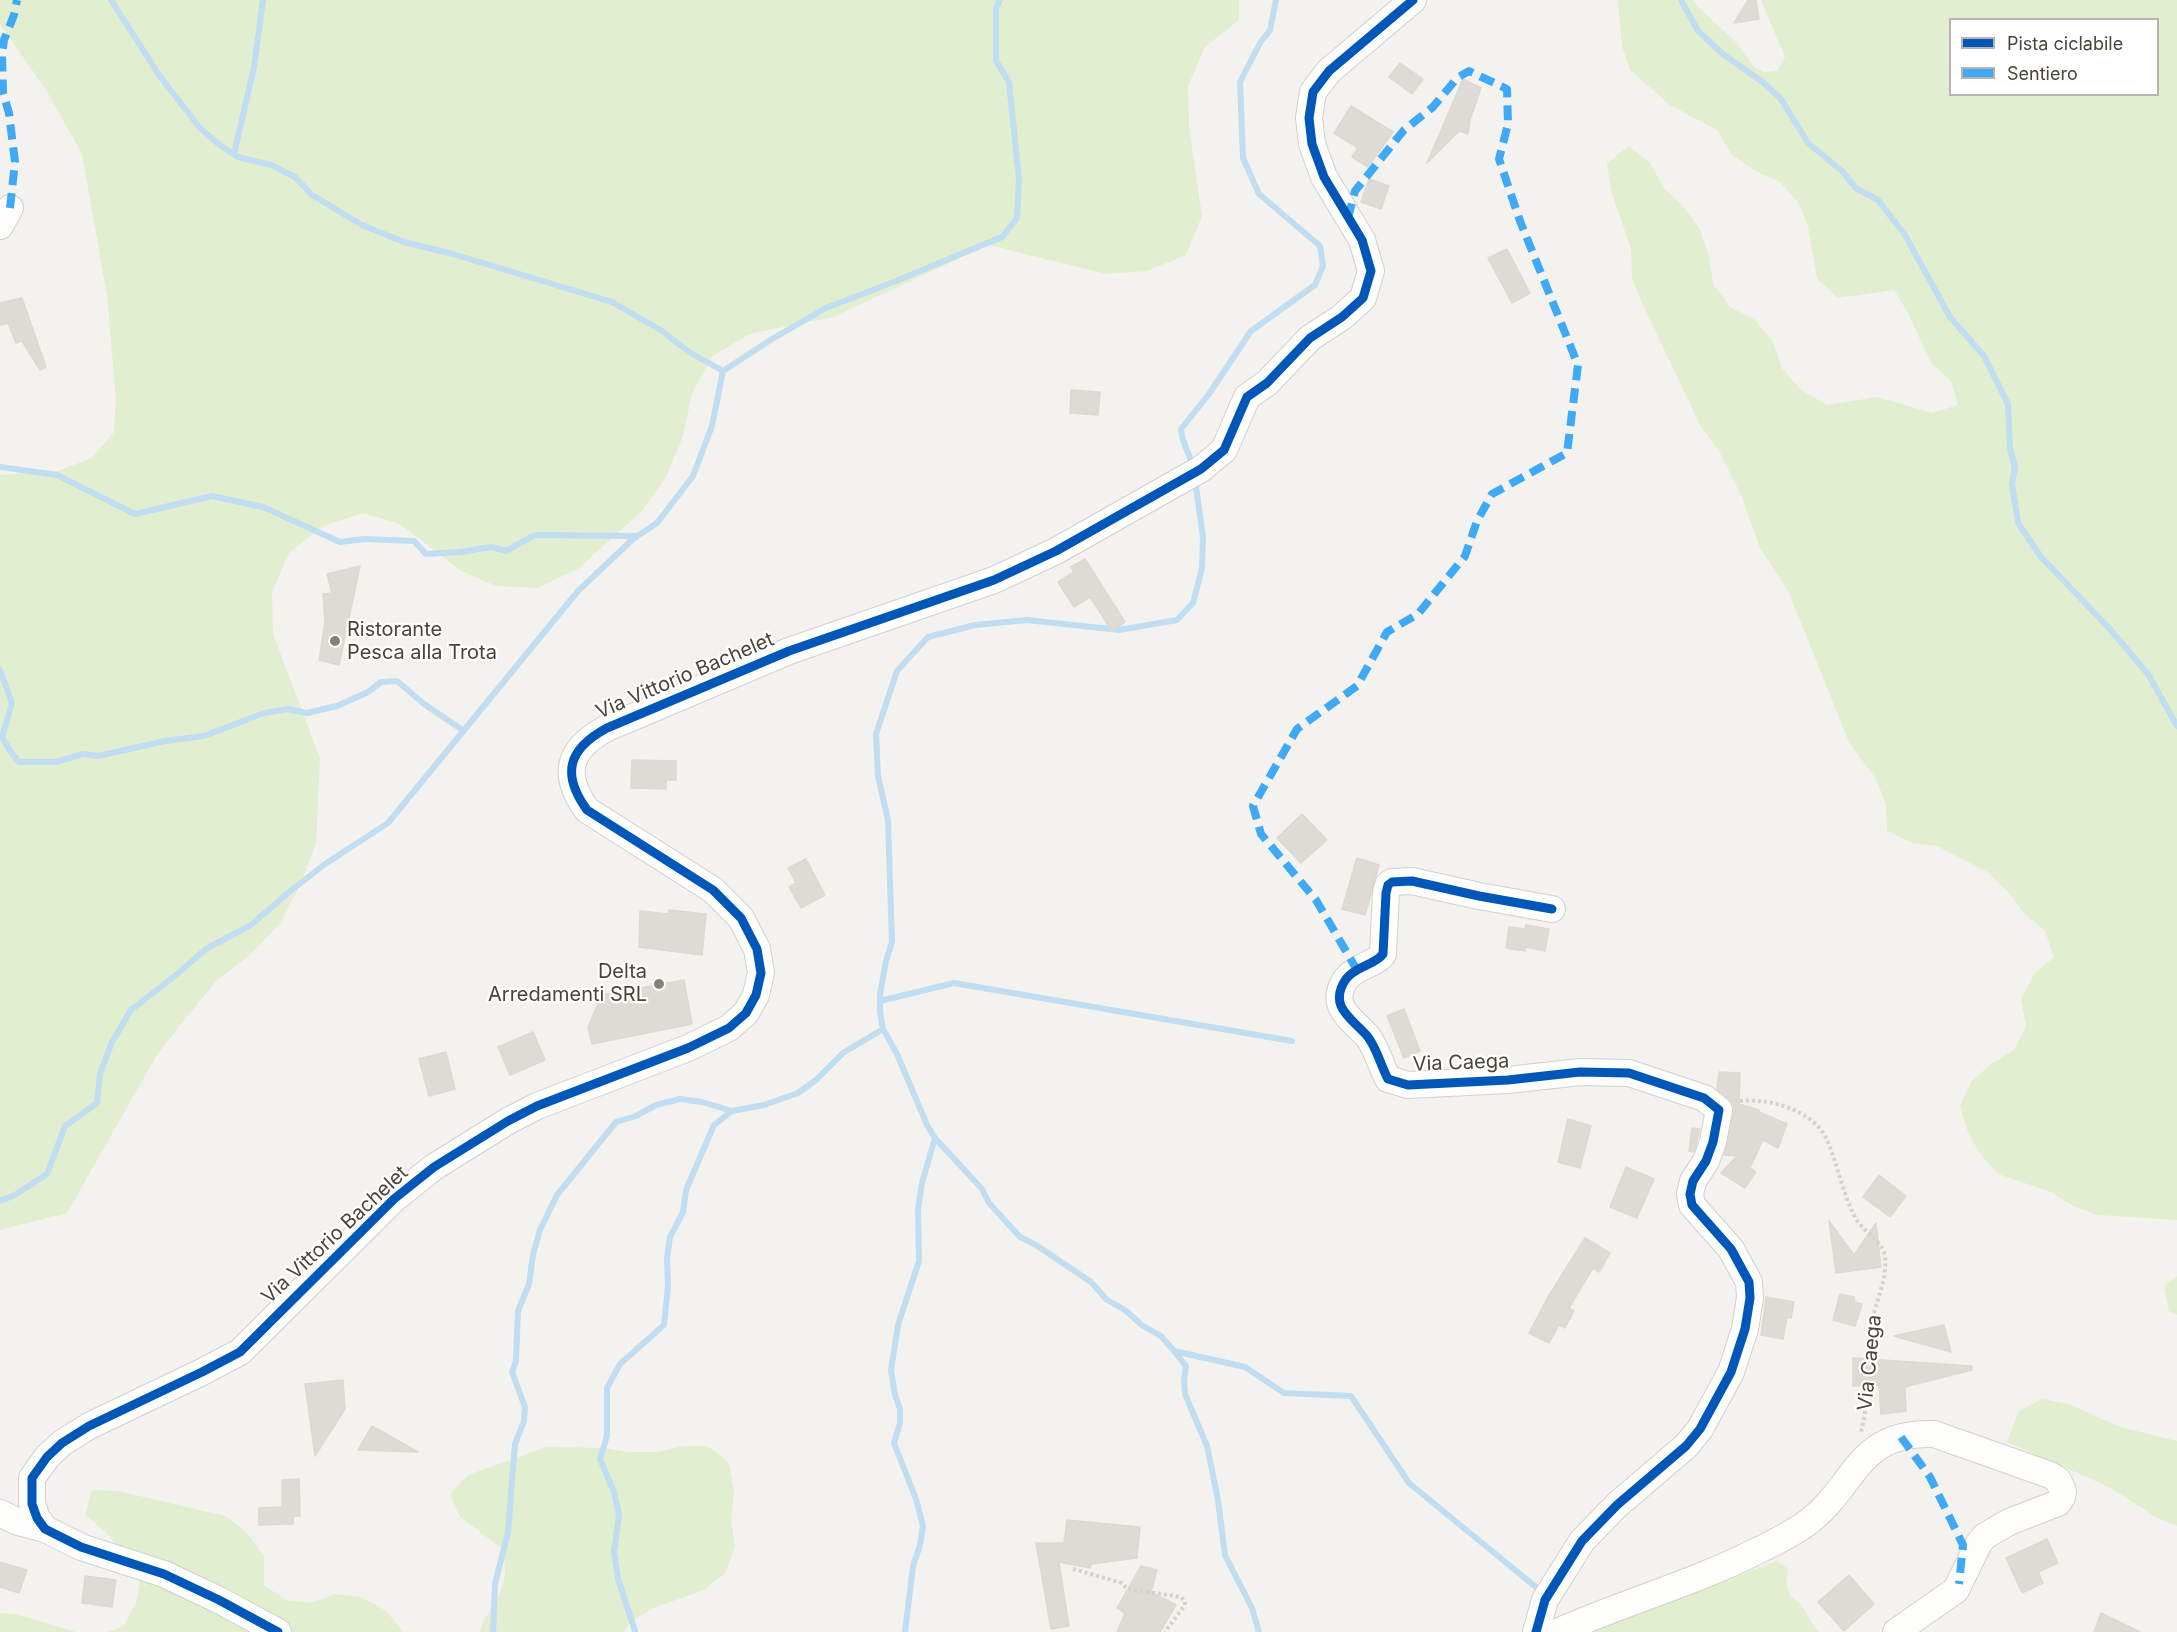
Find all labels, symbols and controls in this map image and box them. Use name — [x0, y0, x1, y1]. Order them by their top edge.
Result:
legend — [1949, 18, 2159, 96]
text: Pista ciclabile — [2007, 33, 2123, 54]
text: Sentiero — [2007, 63, 2078, 84]
place label: Ristorante Pesca alla Trota — [347, 618, 497, 665]
street label: Via Vittorio Bachelet — [592, 628, 778, 724]
marker: Ristorante Pesca alla Trota — [328, 634, 342, 648]
place label: Delta Arredamenti SRL — [488, 960, 647, 1007]
marker: Delta Arredamenti SRL — [652, 977, 666, 991]
street label: Via Caega — [1412, 1049, 1510, 1077]
street label: Via Vittorio Bachelet — [257, 1161, 413, 1309]
street label: Via Caega — [1853, 1314, 1887, 1412]

